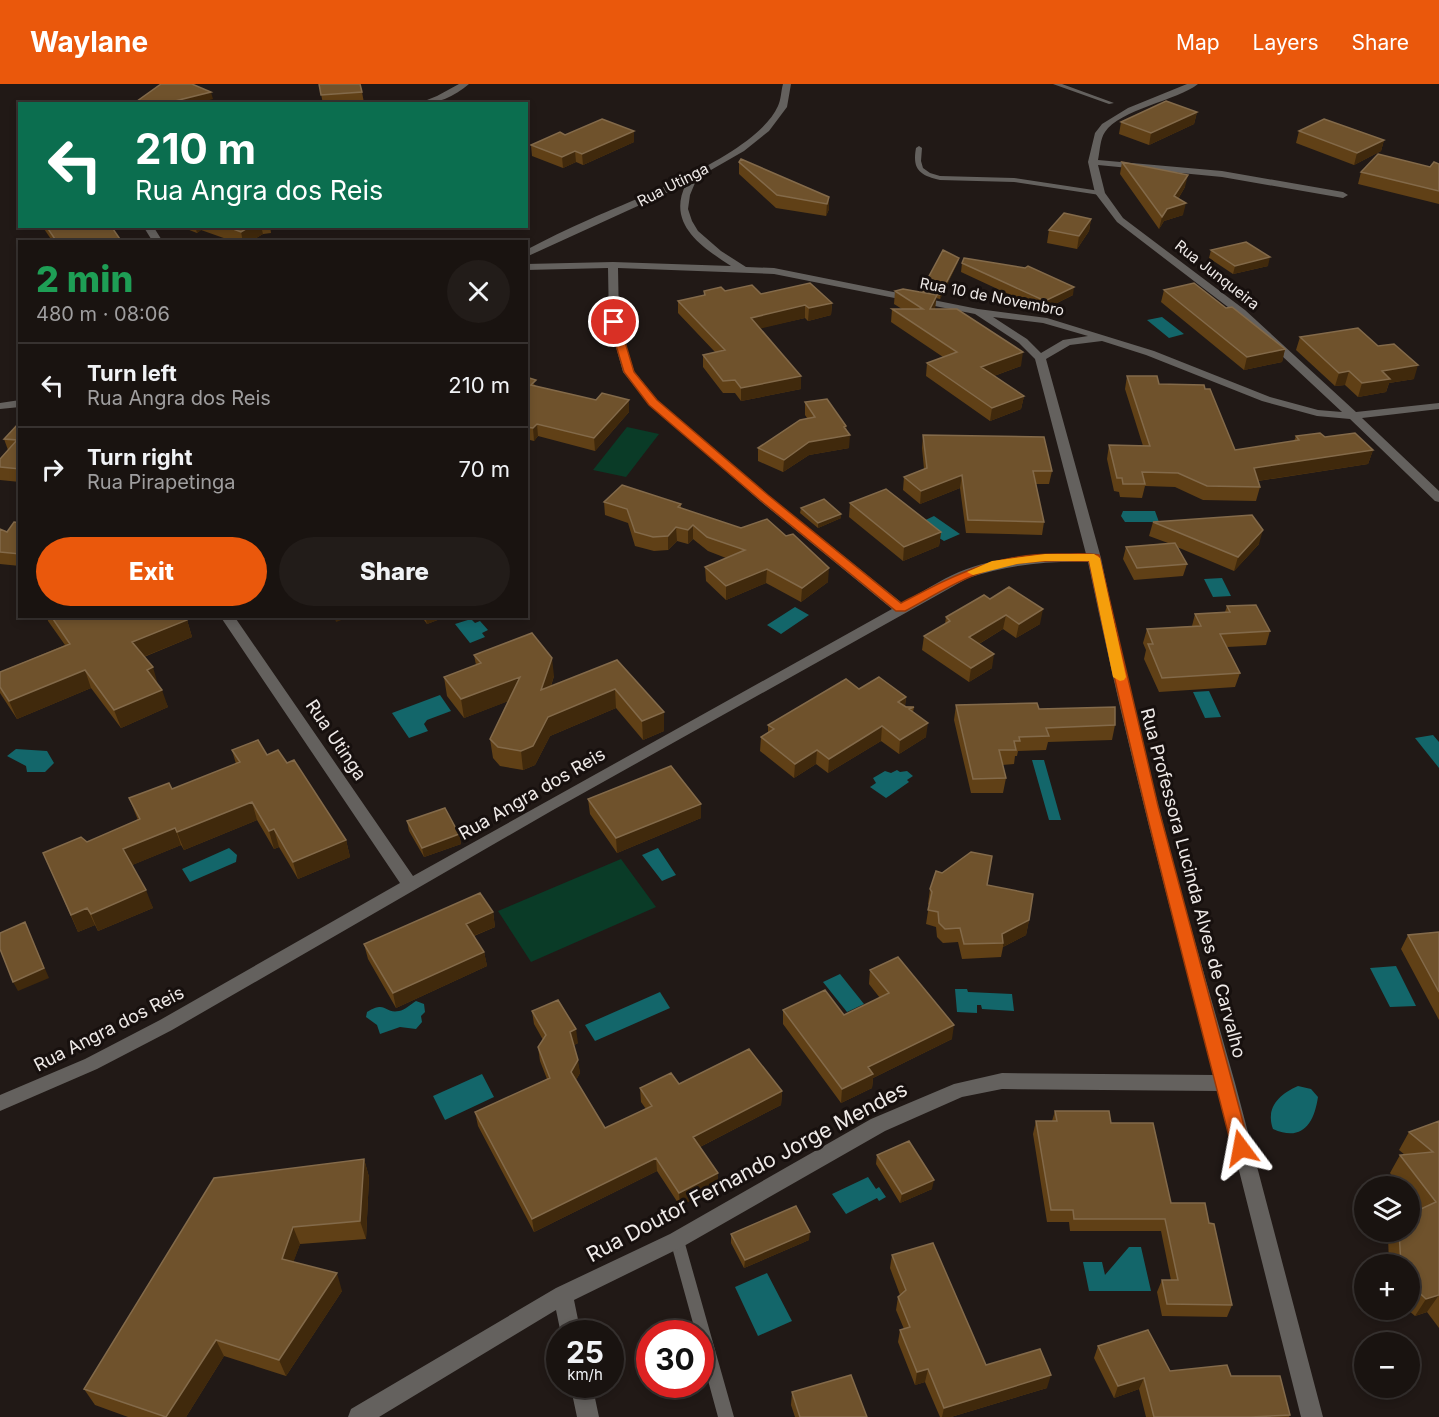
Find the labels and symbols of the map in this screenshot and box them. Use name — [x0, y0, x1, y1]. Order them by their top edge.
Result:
street label: Rua Utinga — [634, 159, 712, 211]
street label: Rua Junqueira — [1171, 236, 1263, 313]
street label: Rua 10 de Novembro — [918, 273, 1066, 320]
pin — [588, 296, 639, 347]
street label: Rua Utinga — [302, 695, 371, 784]
street label: Rua Professora Lucinda Alves de Carvalho — [1137, 706, 1250, 1060]
street label: Rua Angra dos Reis — [455, 743, 609, 844]
street label: Rua Angra dos Reis — [30, 982, 187, 1075]
street label: Rua Doutor Fernando Jorge Mendes — [582, 1076, 911, 1267]
position arrow — [1209, 1116, 1273, 1180]
speed limit sign: 30 — [636, 1320, 714, 1398]

